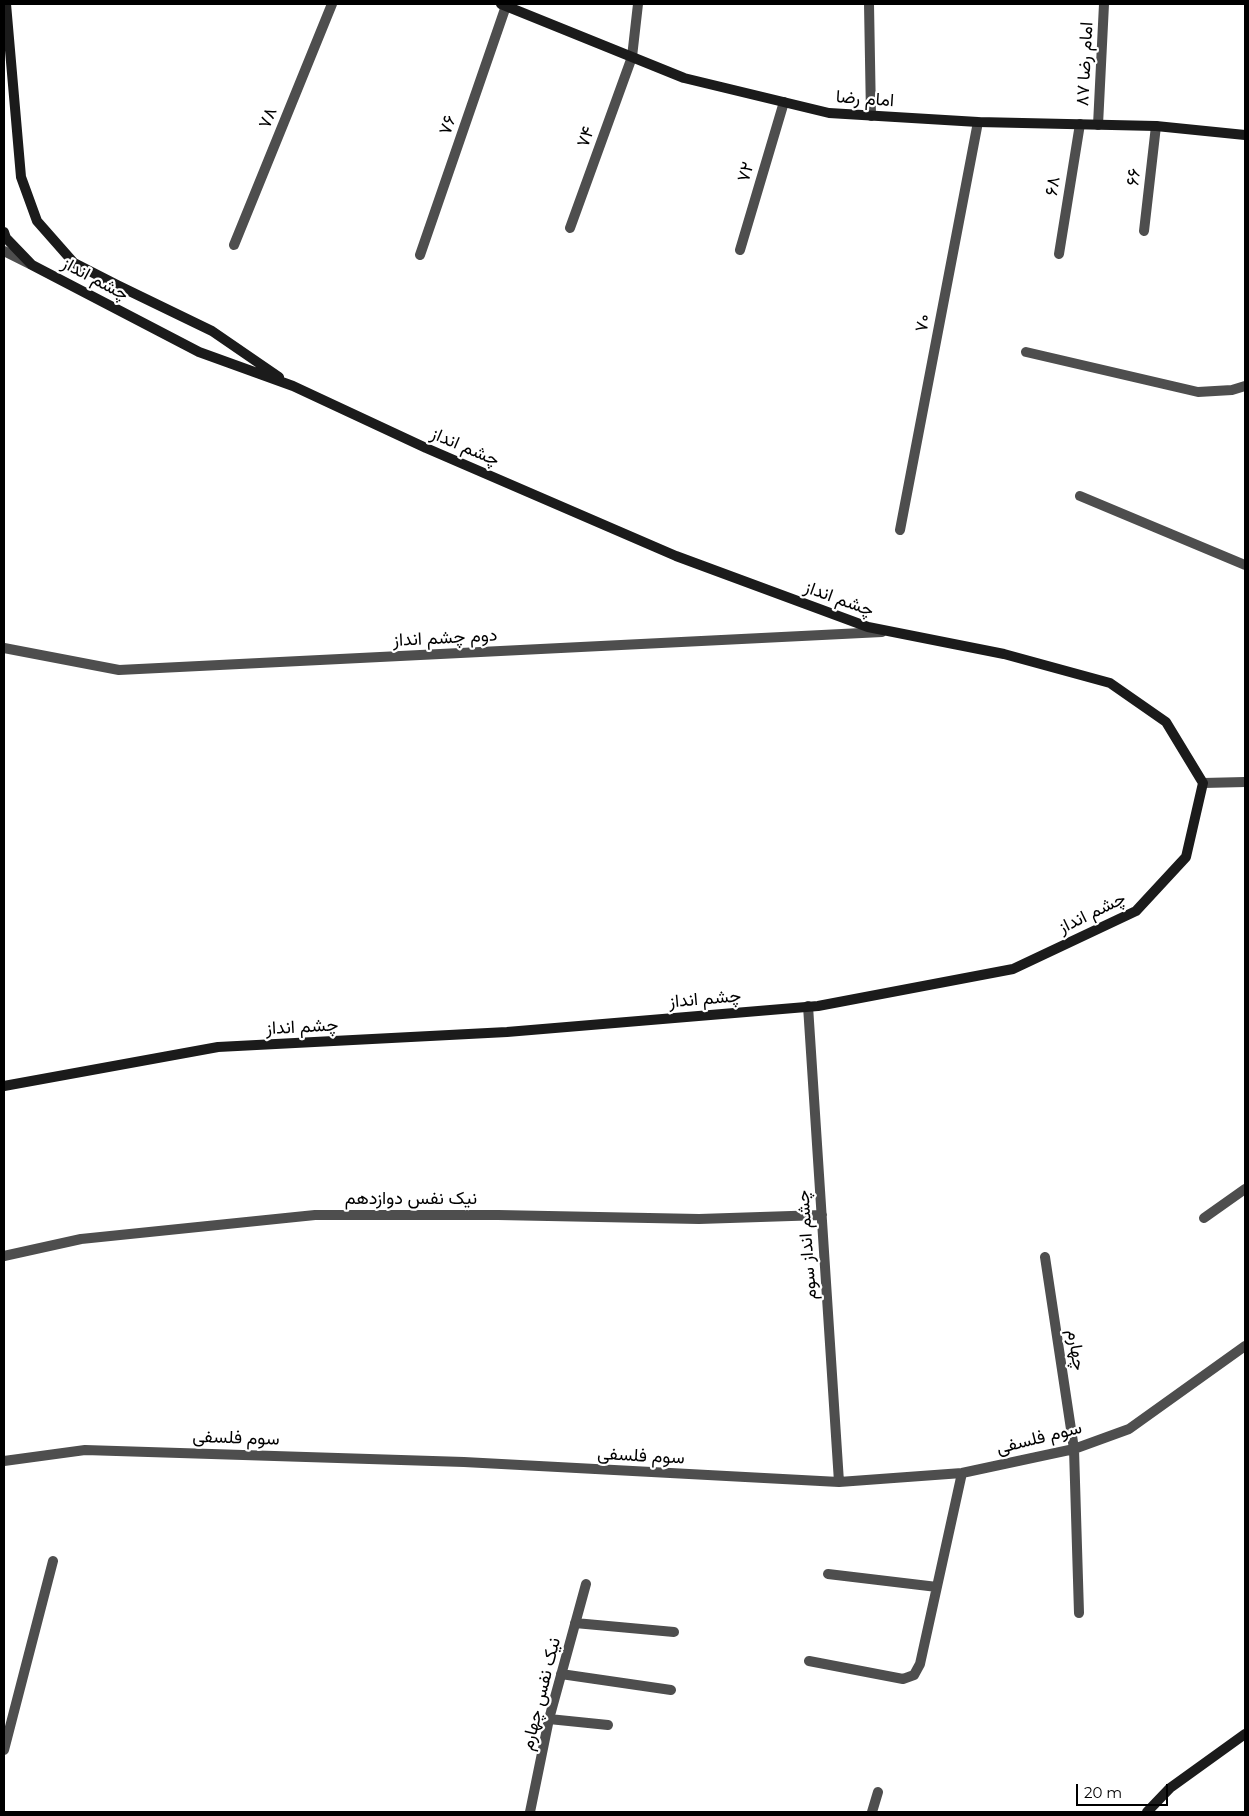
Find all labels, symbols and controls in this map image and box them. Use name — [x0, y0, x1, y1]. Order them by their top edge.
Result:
street label: امام رضا ۸۷ — [1072, 21, 1098, 107]
street label: امام رضا — [835, 86, 895, 112]
street label: ۷۸ — [254, 104, 282, 132]
street label: ۷۶ — [435, 112, 461, 138]
street label: ۷۴ — [572, 123, 600, 151]
street label: ۷۲ — [733, 159, 759, 185]
street label: ۶۶ — [1122, 167, 1146, 187]
street label: ۶۸ — [1041, 175, 1065, 197]
street label: چشم انداز — [58, 252, 132, 306]
street label: ۷۰ — [911, 312, 935, 334]
street label: چشم انداز — [427, 423, 503, 471]
street label: چشم انداز — [801, 576, 877, 622]
street label: دوم چشم انداز — [392, 624, 498, 652]
street label: چشم انداز — [1055, 887, 1129, 939]
street label: چشم انداز — [668, 985, 742, 1013]
street label: چشم انداز — [265, 1014, 339, 1040]
street label: نیک نفس دوازدهم — [345, 1188, 477, 1210]
street label: چشم انداز سوم — [792, 1189, 822, 1301]
street label: چهارم — [1062, 1328, 1090, 1372]
street label: سوم فلسفی — [994, 1417, 1084, 1459]
street label: سوم فلسفی — [192, 1426, 280, 1450]
street label: سوم فلسفی — [597, 1443, 685, 1469]
street label: نیک نفس چهارم — [517, 1635, 565, 1753]
scale bar — [1079, 1774, 1172, 1806]
text: 20 m — [1084, 1783, 1122, 1802]

